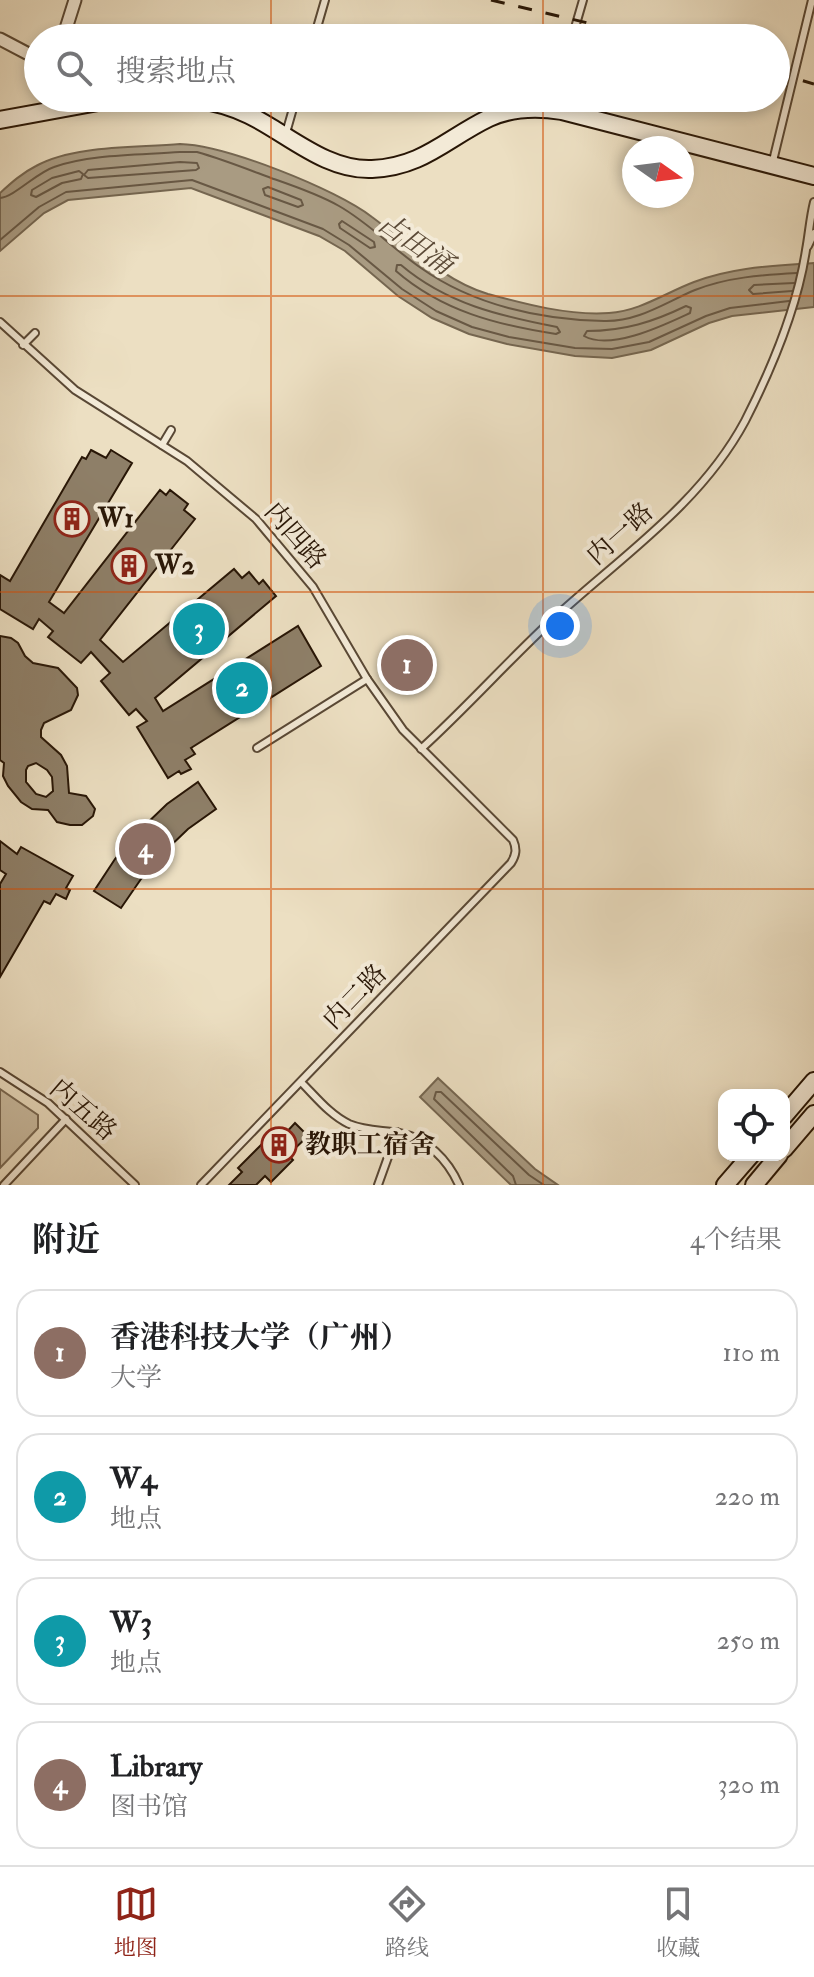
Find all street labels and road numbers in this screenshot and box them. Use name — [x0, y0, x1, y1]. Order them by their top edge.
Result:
street label: 内四路 — [257, 496, 333, 576]
street label: 内一路 — [580, 496, 660, 572]
street label: 内二路 — [316, 958, 394, 1036]
street label: 内五路 — [43, 1072, 123, 1148]

